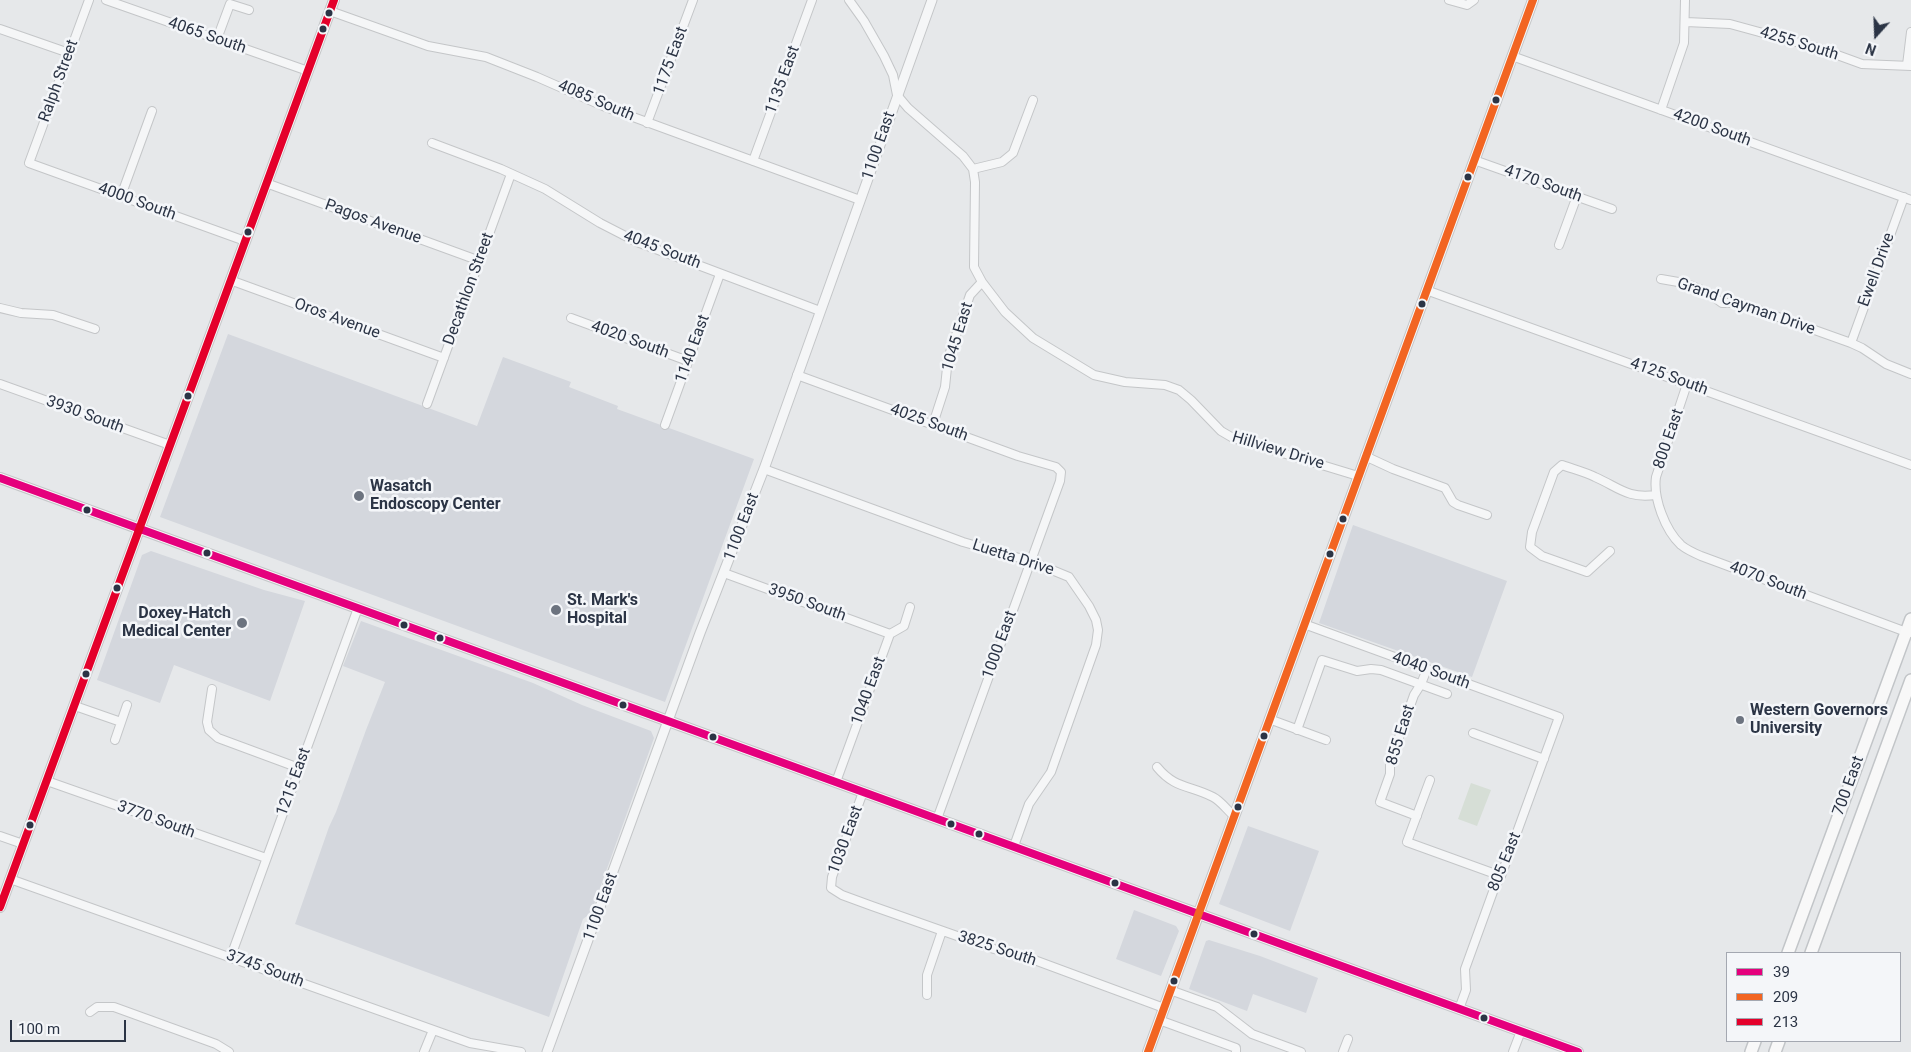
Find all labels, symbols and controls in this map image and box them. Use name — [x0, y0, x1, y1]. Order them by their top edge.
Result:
unlabelled marker — [324, 8, 334, 18]
north arrow — [1851, 10, 1901, 60]
street label: 4065 South — [165, 14, 249, 58]
street label: 4255 South — [1757, 23, 1841, 65]
unlabelled marker — [318, 24, 328, 34]
street label: 1175 East — [650, 24, 692, 98]
street label: Ralph Street — [35, 37, 83, 125]
text: N — [1863, 40, 1878, 58]
street label: 1135 East — [762, 43, 804, 117]
street label: 4085 South — [555, 76, 637, 126]
unlabelled marker — [1491, 95, 1501, 105]
street label: 4200 South — [1670, 105, 1754, 151]
street label: 1100 East — [858, 109, 900, 183]
street label: 4170 South — [1501, 161, 1585, 207]
unlabelled marker — [1463, 172, 1473, 182]
street label: 4000 South — [95, 179, 179, 225]
street label: Pagos Avenue — [322, 196, 424, 248]
street label: 4045 South — [621, 226, 703, 274]
unlabelled marker — [243, 227, 253, 237]
street label: Decathlon Street — [440, 230, 498, 348]
street label: Ewell Drive — [1855, 230, 1899, 310]
street label: Grand Cayman Drive — [1675, 274, 1817, 340]
street label: Oros Avenue — [291, 295, 383, 343]
unlabelled marker — [1417, 299, 1427, 309]
street label: 1045 East — [938, 300, 978, 374]
street label: 1140 East — [672, 312, 714, 386]
street label: 4020 South — [588, 317, 672, 363]
street label: 4125 South — [1627, 354, 1711, 400]
unlabelled marker — [183, 391, 193, 401]
street label: 3930 South — [43, 392, 127, 438]
street label: 4025 South — [887, 400, 971, 446]
street label: 800 East — [1650, 406, 1688, 472]
street label: Hillview Drive — [1230, 428, 1326, 474]
place label: Wasatch Endoscopy Center — [370, 477, 501, 515]
marker: Wasatch Endoscopy Center — [352, 489, 366, 503]
street label: 1100 East — [720, 490, 764, 564]
unlabelled marker — [82, 505, 92, 515]
unlabelled marker — [1338, 514, 1348, 524]
street label: Luetta Drive — [970, 536, 1056, 580]
unlabelled marker — [202, 548, 212, 558]
unlabelled marker — [1325, 549, 1335, 559]
street label: 4070 South — [1727, 557, 1809, 605]
street label: 3950 South — [765, 580, 849, 626]
unlabelled marker — [112, 583, 122, 593]
place label: St. Mark's Hospital — [567, 591, 638, 629]
marker: St. Mark's Hospital — [549, 603, 563, 617]
place label: Doxey-Hatch Medical Center — [122, 604, 231, 642]
street label: 1000 East — [979, 608, 1021, 682]
marker: Doxey-Hatch Medical Center — [235, 616, 249, 630]
unlabelled marker — [399, 620, 409, 630]
unlabelled marker — [435, 633, 445, 643]
street label: 4040 South — [1389, 648, 1473, 694]
street label: 1040 East — [848, 654, 890, 728]
unlabelled marker — [81, 669, 91, 679]
unlabelled marker — [618, 700, 628, 710]
place label: Western Governors University — [1750, 701, 1888, 739]
street label: 855 East — [1383, 702, 1419, 768]
marker: Western Governors University — [1734, 714, 1746, 726]
unlabelled marker — [1259, 731, 1269, 741]
unlabelled marker — [708, 732, 718, 742]
street label: 1215 East — [273, 745, 315, 819]
street label: 700 East — [1829, 753, 1869, 819]
street label: 3770 South — [114, 797, 198, 843]
unlabelled marker — [1233, 802, 1243, 812]
street label: 1030 East — [825, 803, 867, 877]
unlabelled marker — [946, 819, 956, 829]
unlabelled marker — [25, 820, 35, 830]
unlabelled marker — [974, 829, 984, 839]
street label: 805 East — [1484, 830, 1526, 894]
street label: 1100 East — [580, 870, 622, 944]
unlabelled marker — [1110, 878, 1120, 888]
street label: 3825 South — [955, 927, 1039, 971]
unlabelled marker — [1249, 929, 1259, 939]
street label: 3745 South — [223, 946, 307, 992]
legend — [1726, 952, 1901, 1042]
text: 39 — [1773, 963, 1790, 981]
unlabelled marker — [1169, 976, 1179, 986]
text: 209 — [1773, 988, 1798, 1006]
scale bar — [12, 1010, 129, 1042]
unlabelled marker — [1479, 1013, 1489, 1023]
text: 213 — [1773, 1013, 1798, 1031]
text: 100 m — [18, 1020, 60, 1038]

